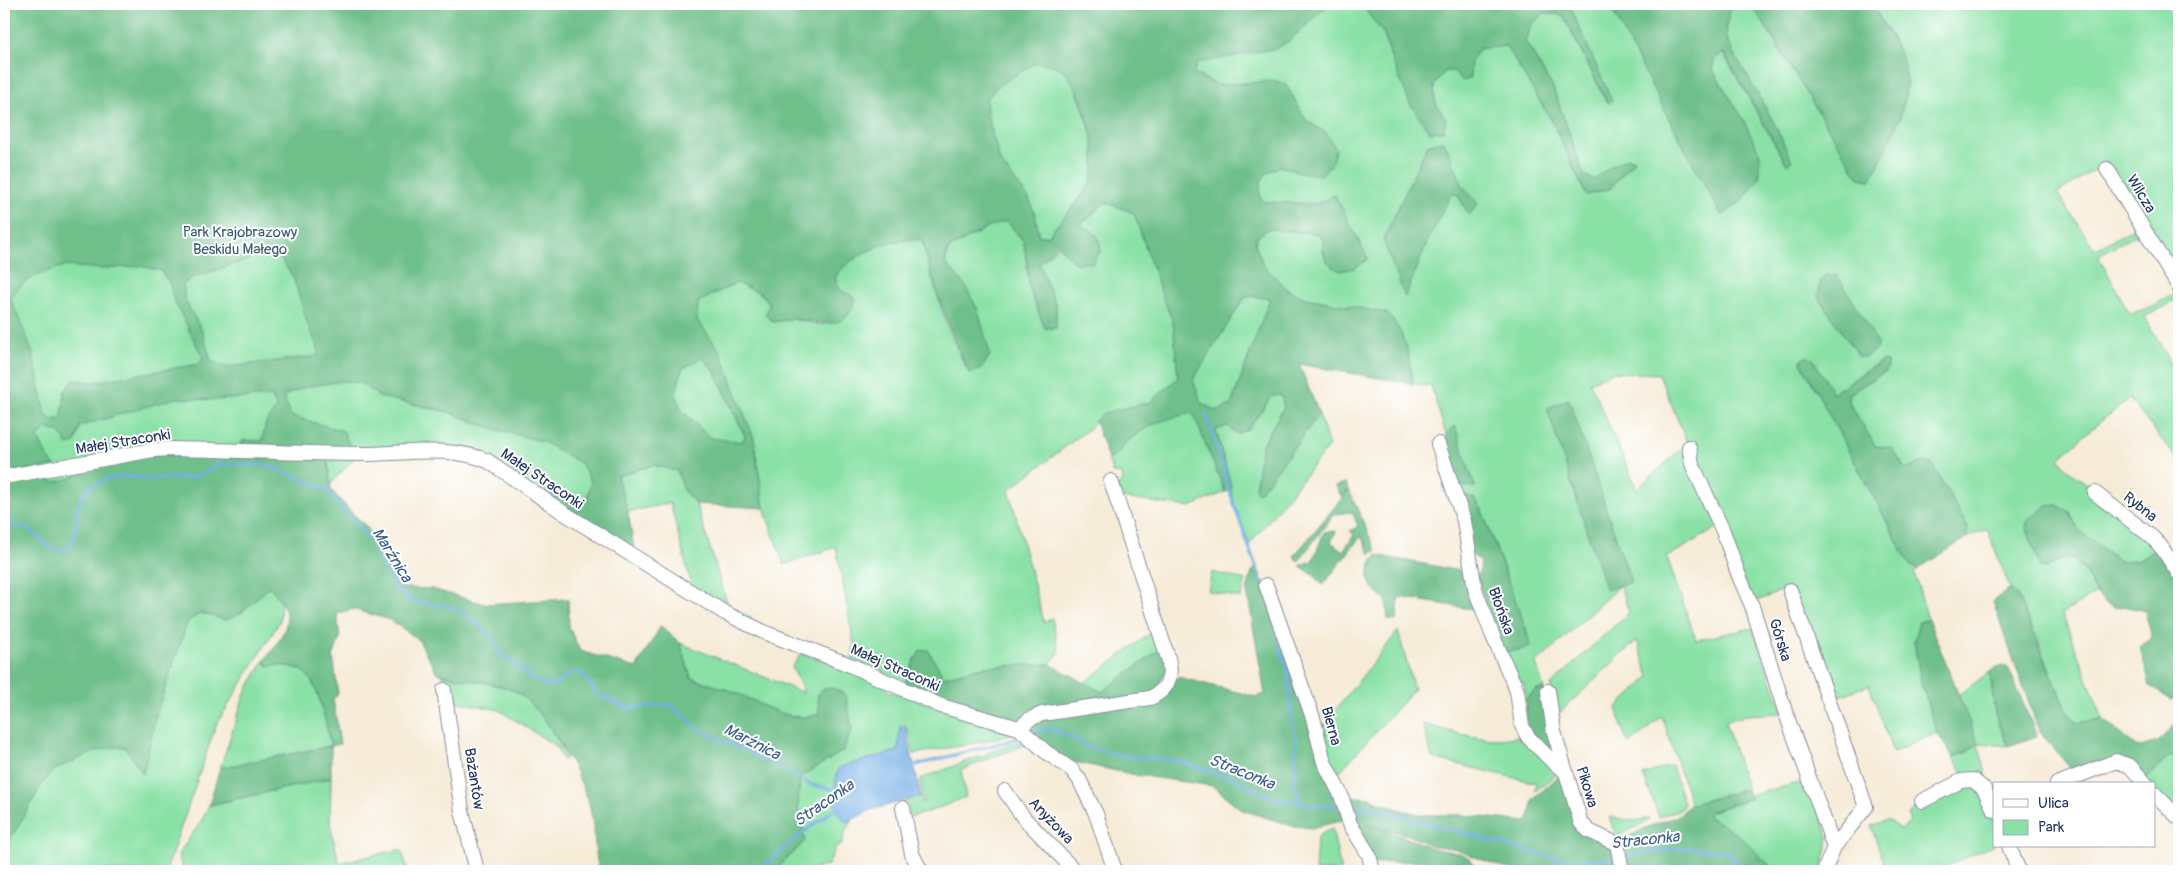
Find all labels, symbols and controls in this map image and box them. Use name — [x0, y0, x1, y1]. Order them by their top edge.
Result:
street label: Wilcza — [2122, 171, 2160, 217]
park label: Park Krajobrazowy Beskidu Małego — [183, 223, 298, 259]
street label: Małej Straconki — [74, 425, 172, 459]
street label: Małej Straconki — [497, 444, 587, 514]
street label: Rybna — [2119, 488, 2161, 526]
water label: Marźnica — [367, 524, 417, 587]
street label: Błońska — [1484, 585, 1518, 637]
street label: Górska — [1765, 616, 1795, 664]
street label: Małej Straconki — [847, 640, 943, 696]
street label: Bierna — [1317, 705, 1345, 747]
water label: Marźnica — [721, 719, 785, 765]
street label: Bażantów — [460, 747, 488, 811]
water label: Straconka — [1206, 750, 1279, 795]
street label: Pikowa — [1572, 764, 1602, 810]
water label: Straconka — [790, 774, 859, 831]
legend — [1993, 782, 2156, 848]
street label: Anyżowa — [1024, 794, 1078, 848]
text: Ulica — [2038, 794, 2069, 813]
text: Park — [2038, 818, 2065, 837]
water label: Straconka — [1610, 826, 1682, 854]

